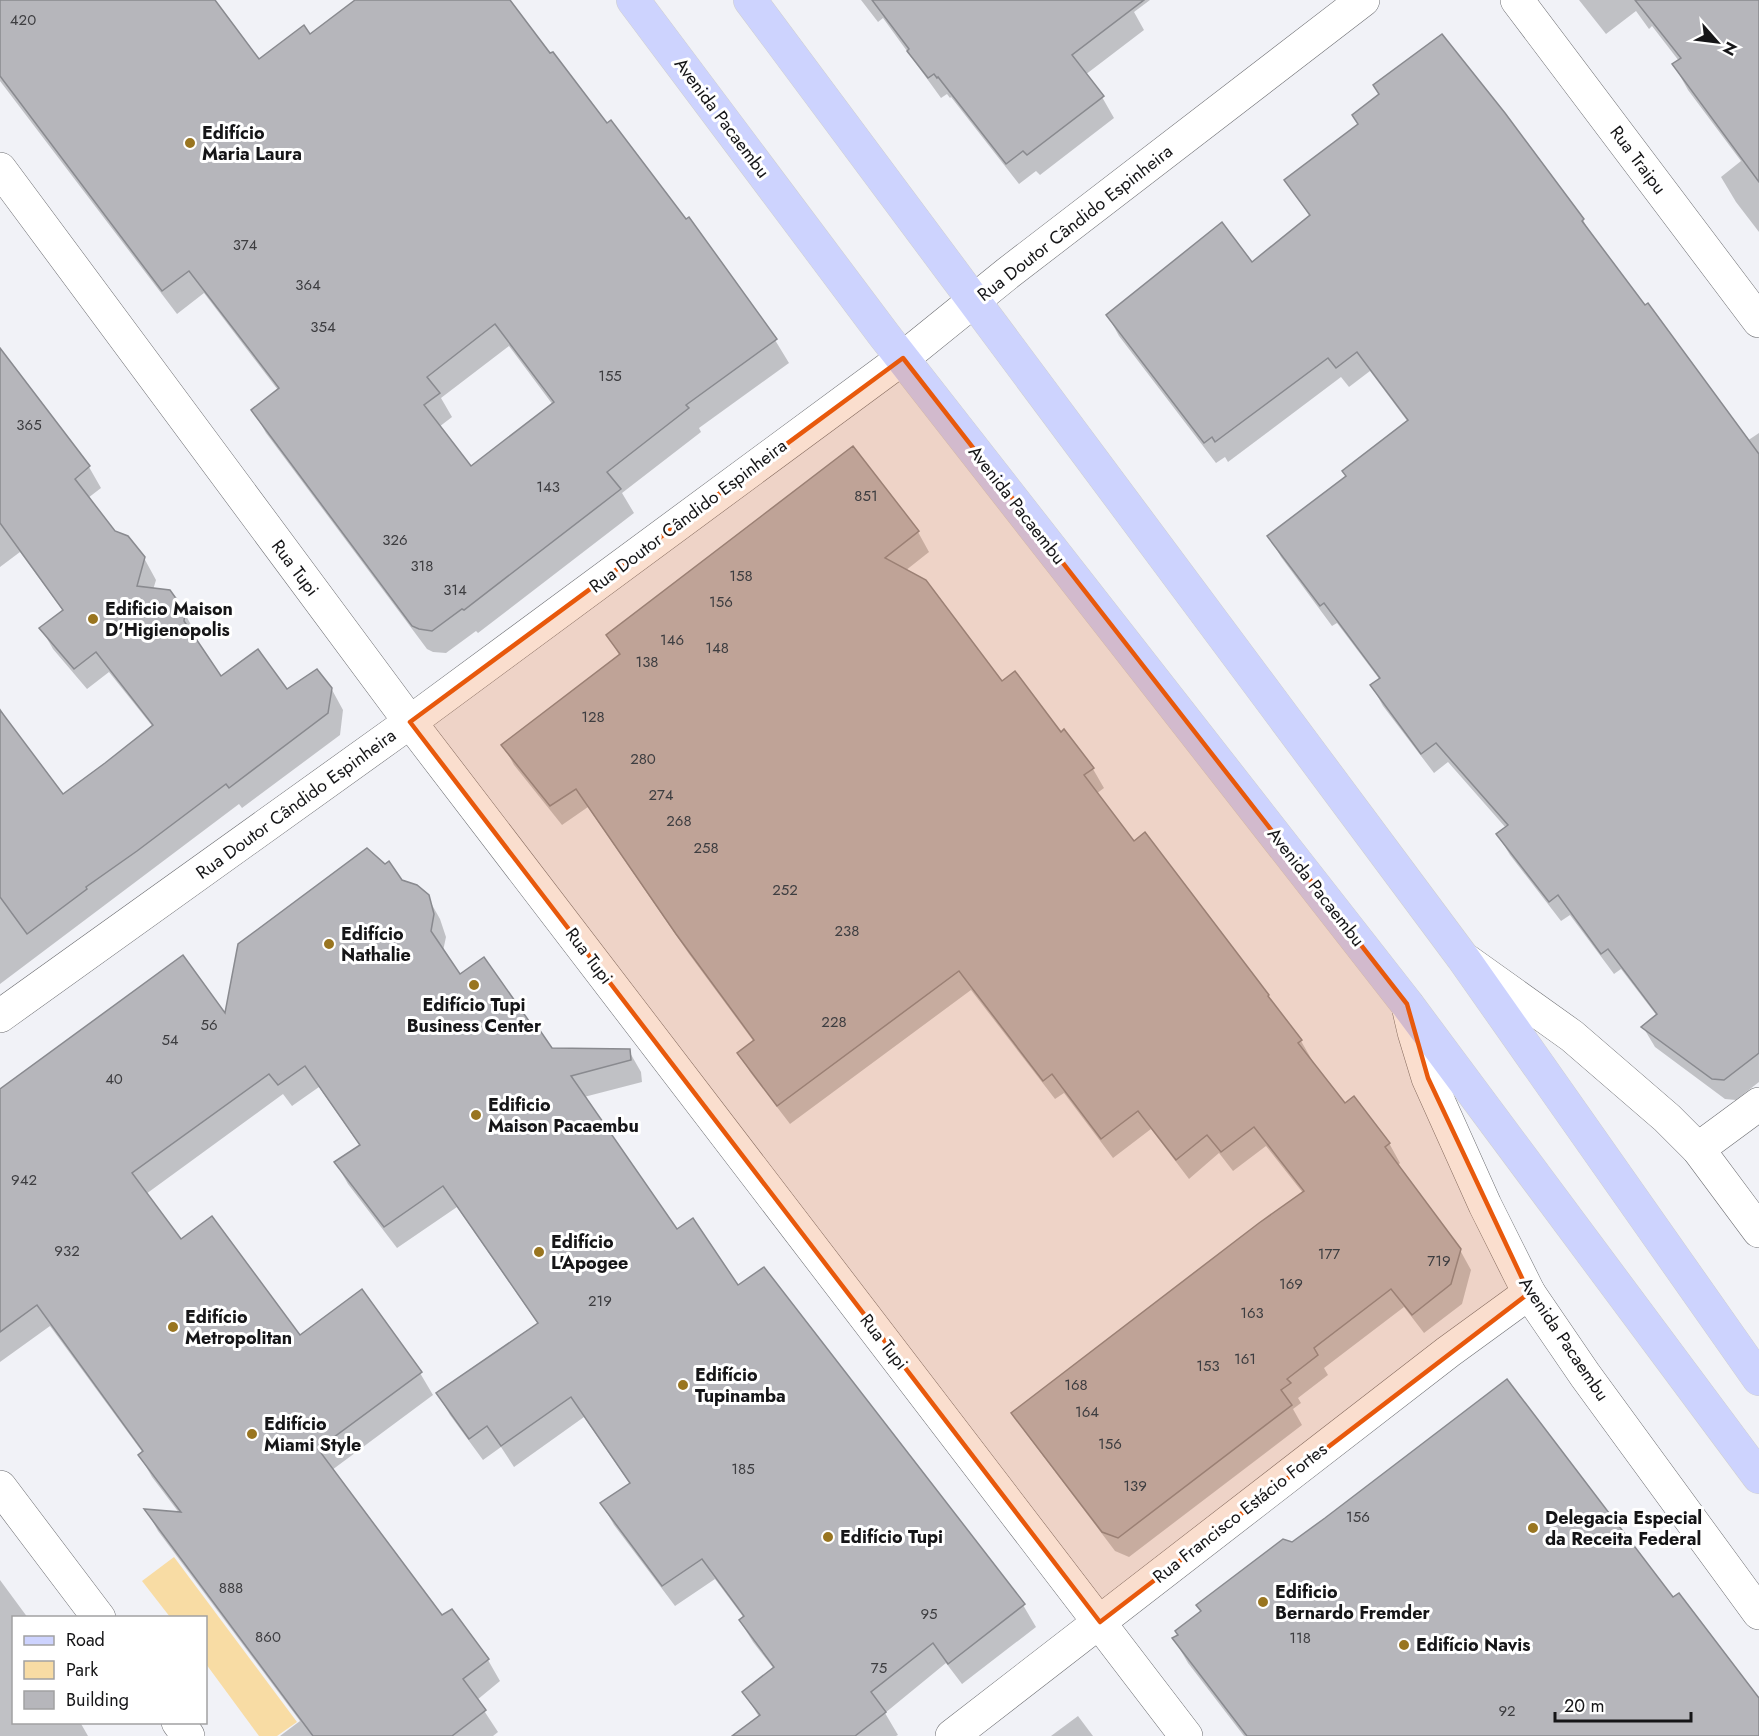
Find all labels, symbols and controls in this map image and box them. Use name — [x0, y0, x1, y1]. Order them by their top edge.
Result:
house number: 420 — [10, 9, 36, 31]
north arrow — [1687, 12, 1747, 72]
text: N — [1717, 38, 1743, 60]
street label: Avenida Pacaembu — [668, 52, 776, 184]
place label: Edifício Maria Laura — [202, 120, 302, 167]
street label: Rua Traipu — [1604, 120, 1672, 200]
marker: Edifício Maria Laura — [183, 136, 197, 150]
street label: Rua Doutor Cândido Espinheira — [972, 138, 1178, 308]
house number: 374 — [233, 234, 258, 256]
house number: 364 — [295, 274, 321, 296]
house number: 354 — [310, 316, 336, 338]
house number: 155 — [598, 365, 622, 387]
house number: 365 — [16, 414, 42, 436]
street label: Rua Doutor Cândido Espinheira — [584, 433, 792, 599]
street label: Avenida Pacaembu — [962, 440, 1072, 570]
house number: 143 — [536, 476, 560, 498]
house number: 851 — [854, 485, 878, 507]
house number: 326 — [382, 529, 408, 551]
street label: Rua Tupi — [265, 534, 325, 602]
house number: 318 — [410, 555, 434, 577]
house number: 158 — [729, 565, 753, 587]
house number: 314 — [443, 579, 467, 601]
house number: 156 — [709, 591, 733, 613]
place label: Edificio Maison D'Higienopolis — [105, 596, 233, 643]
marker: Edificio Maison D'Higienopolis — [86, 612, 100, 626]
house number: 146 — [660, 629, 684, 651]
house number: 148 — [705, 637, 729, 659]
house number: 138 — [635, 651, 659, 673]
house number: 128 — [581, 706, 605, 728]
street label: Rua Doutor Cândido Espinheira — [191, 722, 401, 886]
house number: 280 — [630, 748, 656, 770]
house number: 274 — [648, 784, 674, 806]
house number: 268 — [666, 810, 692, 832]
street label: Avenida Pacaembu — [1261, 822, 1371, 952]
house number: 258 — [693, 837, 719, 859]
house number: 252 — [772, 879, 798, 901]
house number: 238 — [835, 920, 859, 942]
place label: Edifício Nathalie — [341, 921, 411, 968]
street label: Rua Tupi — [559, 922, 619, 990]
marker: Edifício Nathalie — [322, 937, 336, 951]
marker: Edifício Tupi Business Center — [467, 978, 481, 992]
place label: Edifício Tupi Business Center — [407, 992, 542, 1039]
house number: 228 — [821, 1011, 847, 1033]
house number: 56 — [200, 1014, 218, 1036]
house number: 54 — [161, 1029, 179, 1051]
house number: 40 — [105, 1068, 123, 1090]
place label: Edificio Maison Pacaembu — [488, 1092, 639, 1139]
marker: Edificio Maison Pacaembu — [469, 1108, 483, 1122]
house number: 942 — [11, 1169, 37, 1191]
place label: Edifício L'Apogee — [551, 1229, 628, 1276]
house number: 932 — [54, 1240, 80, 1262]
house number: 177 — [1318, 1243, 1340, 1265]
marker: Edifício L'Apogee — [532, 1245, 546, 1259]
house number: 719 — [1427, 1250, 1451, 1272]
street label: Avenida Pacaembu — [1513, 1272, 1615, 1406]
house number: 169 — [1279, 1273, 1303, 1295]
house number: 219 — [588, 1290, 612, 1312]
house number: 163 — [1240, 1302, 1264, 1324]
place label: Edifício Metropolitan — [185, 1304, 292, 1351]
street label: Rua Tupi — [854, 1308, 914, 1376]
marker: Edifício Metropolitan — [166, 1320, 180, 1334]
house number: 161 — [1234, 1348, 1256, 1370]
house number: 153 — [1196, 1355, 1220, 1377]
place label: Edifício Tupinamba — [695, 1362, 786, 1409]
house number: 168 — [1064, 1374, 1088, 1396]
marker: Edifício Tupinamba — [676, 1378, 690, 1392]
house number: 164 — [1075, 1401, 1099, 1423]
place label: Edifício Miami Style — [264, 1411, 361, 1458]
marker: Edifício Miami Style — [245, 1427, 259, 1441]
house number: 156 — [1098, 1433, 1122, 1455]
street label: Rua Francisco Estácio Fortes — [1147, 1437, 1333, 1589]
house number: 185 — [731, 1458, 755, 1480]
house number: 139 — [1123, 1475, 1147, 1497]
place label: Delegacia Especial da Receita Federal — [1545, 1505, 1702, 1552]
house number: 156 — [1346, 1506, 1370, 1528]
marker: Delegacia Especial da Receita Federal — [1526, 1521, 1540, 1535]
place label: Edifício Tupi — [840, 1524, 943, 1550]
marker: Edifício Tupi — [821, 1530, 835, 1544]
house number: 888 — [219, 1577, 243, 1599]
place label: Edificio Bernardo Fremder — [1275, 1579, 1430, 1626]
marker: Edificio Bernardo Fremder — [1256, 1595, 1270, 1609]
house number: 95 — [920, 1603, 938, 1625]
legend — [12, 1616, 207, 1724]
house number: 860 — [255, 1626, 281, 1648]
text: Road — [66, 1627, 105, 1653]
house number: 118 — [1289, 1627, 1311, 1649]
place label: Edifício Navis — [1416, 1632, 1531, 1658]
marker: Edifício Navis — [1397, 1638, 1411, 1652]
text: Park — [66, 1657, 98, 1683]
house number: 75 — [871, 1657, 887, 1679]
scale bar — [1555, 1685, 1692, 1723]
text: Building — [66, 1687, 129, 1713]
text: 20 m — [1564, 1693, 1604, 1719]
house number: 92 — [1498, 1700, 1516, 1722]

